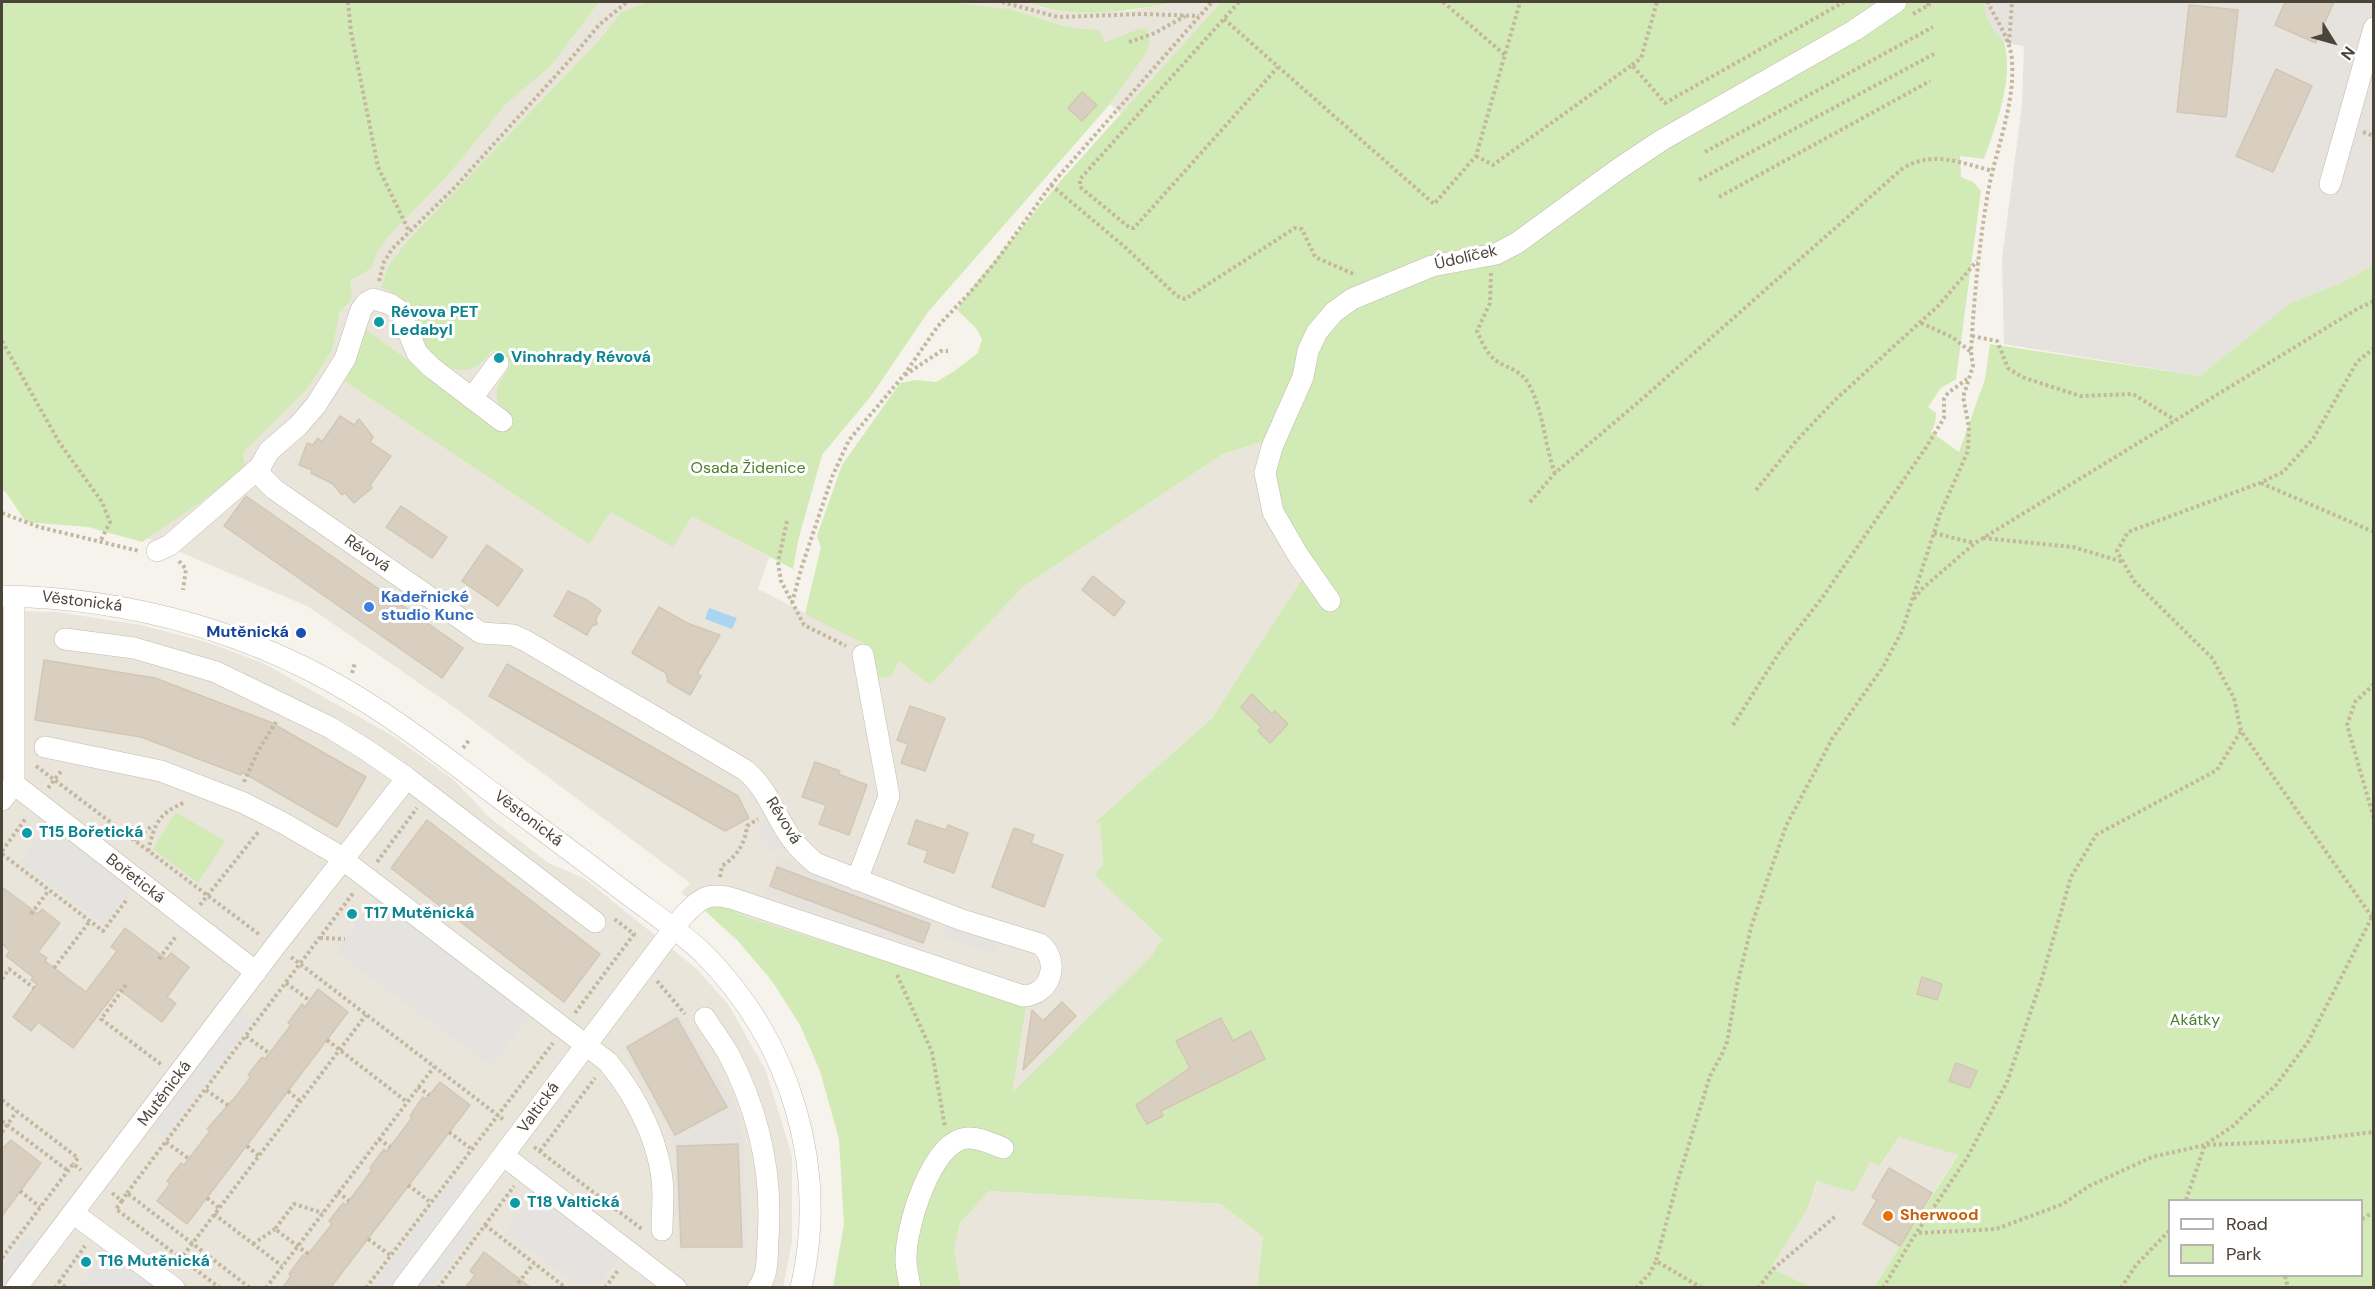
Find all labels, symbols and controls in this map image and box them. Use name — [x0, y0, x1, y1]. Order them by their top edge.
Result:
north arrow — [2303, 12, 2363, 72]
text: N — [2336, 42, 2360, 64]
street label: Údolíček — [1433, 242, 1499, 274]
place label: Révova PET Ledabyl — [391, 303, 478, 341]
marker: Révova PET Ledabyl — [372, 315, 386, 329]
place label: Vinohrady Révová — [511, 348, 651, 368]
marker: Vinohrady Révová — [492, 351, 506, 365]
park label: Osada Židenice — [691, 459, 805, 479]
street label: Révová — [340, 531, 394, 577]
street label: Věstonická — [41, 588, 123, 616]
place label: Kadeřnické studio Kunc — [381, 588, 474, 626]
marker: Kadeřnické studio Kunc — [362, 600, 376, 614]
place label: Mutěnická — [206, 623, 289, 643]
marker: Mutěnická — [294, 626, 308, 640]
street label: Věstonická — [490, 787, 566, 851]
street label: Révová — [761, 794, 805, 848]
place label: T15 Bořetická — [39, 823, 143, 843]
marker: T15 Bořetická — [20, 826, 34, 840]
street label: Bořetická — [102, 850, 168, 908]
place label: T17 Mutěnická — [364, 904, 474, 924]
marker: T17 Mutěnická — [345, 907, 359, 921]
park label: Akátky — [2170, 1011, 2220, 1031]
street label: Mutěnická — [134, 1058, 196, 1130]
street label: Valtická — [514, 1079, 564, 1137]
place label: T18 Valtická — [527, 1193, 620, 1213]
marker: T18 Valtická — [508, 1196, 522, 1210]
legend — [2168, 1199, 2363, 1277]
place label: Sherwood — [1900, 1206, 1979, 1226]
marker: Sherwood — [1881, 1209, 1895, 1223]
text: Road — [2226, 1212, 2268, 1236]
text: Park — [2226, 1242, 2262, 1266]
place label: T16 Mutěnická — [98, 1252, 210, 1272]
marker: T16 Mutěnická — [79, 1255, 93, 1269]

